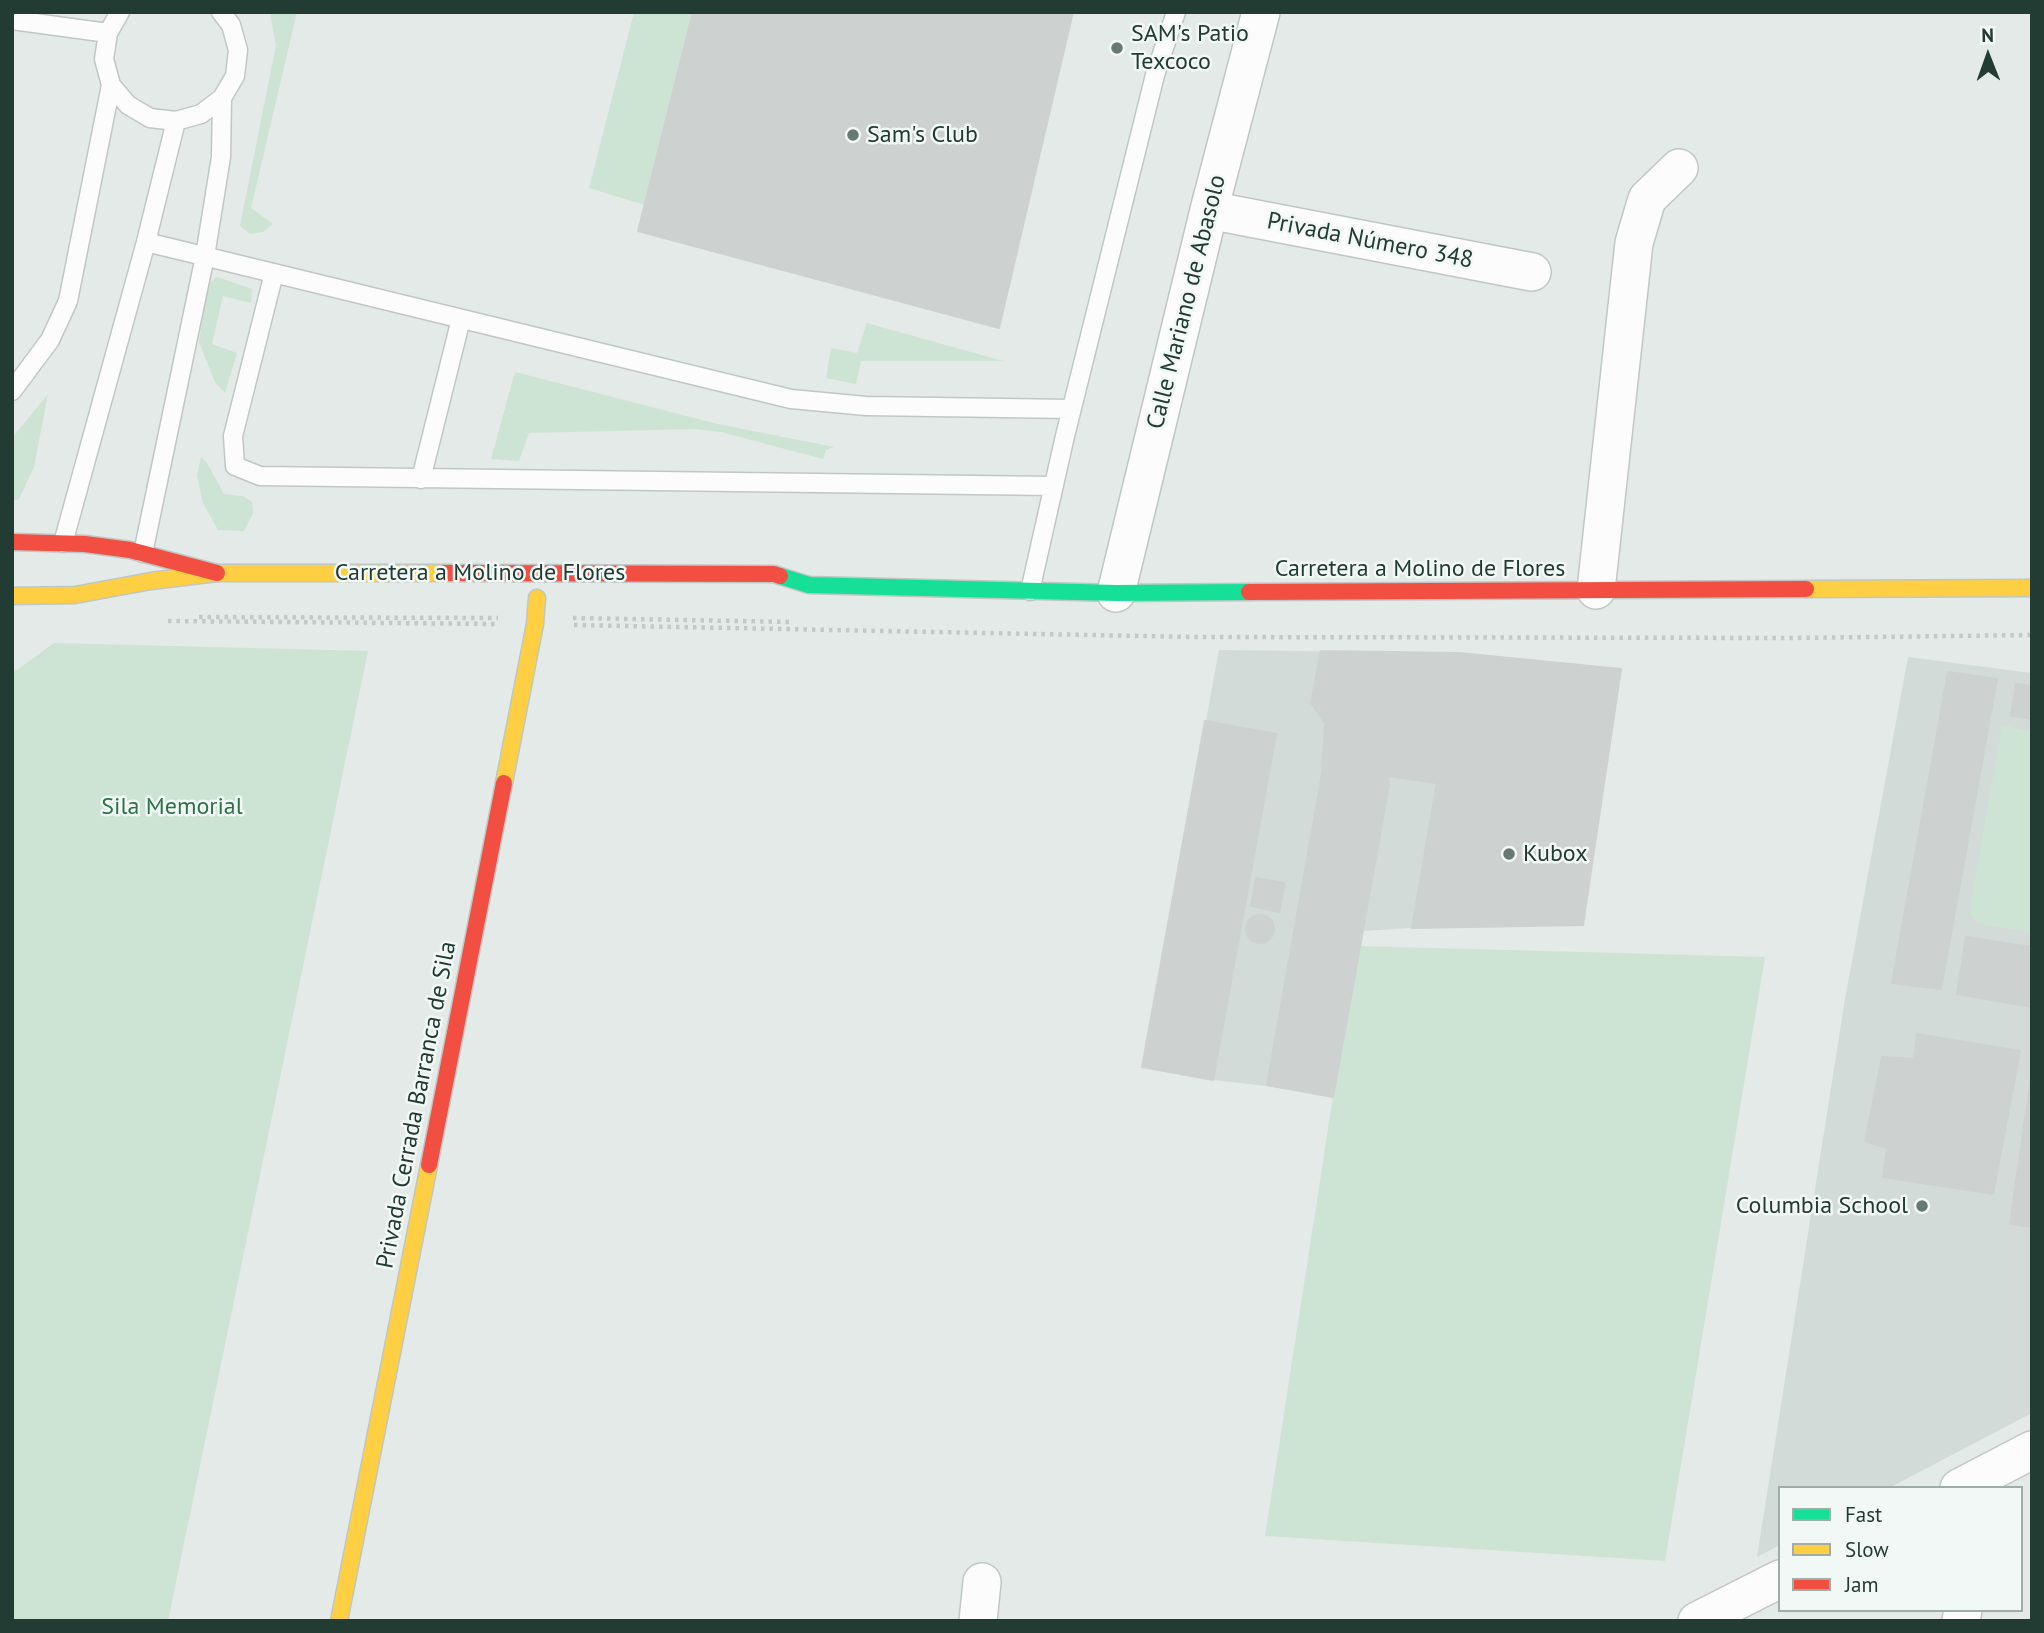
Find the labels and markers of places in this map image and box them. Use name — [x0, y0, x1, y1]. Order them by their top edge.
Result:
place label: SAM's Patio Texcoco — [1131, 20, 1249, 76]
marker: SAM's Patio Texcoco — [1109, 40, 1125, 56]
place label: Sam's Club — [867, 121, 978, 149]
marker: Sam's Club — [845, 127, 861, 143]
place label: Kubox — [1523, 840, 1588, 868]
marker: Kubox — [1501, 846, 1517, 862]
place label: Columbia School — [1736, 1192, 1908, 1220]
marker: Columbia School — [1914, 1198, 1930, 1214]

